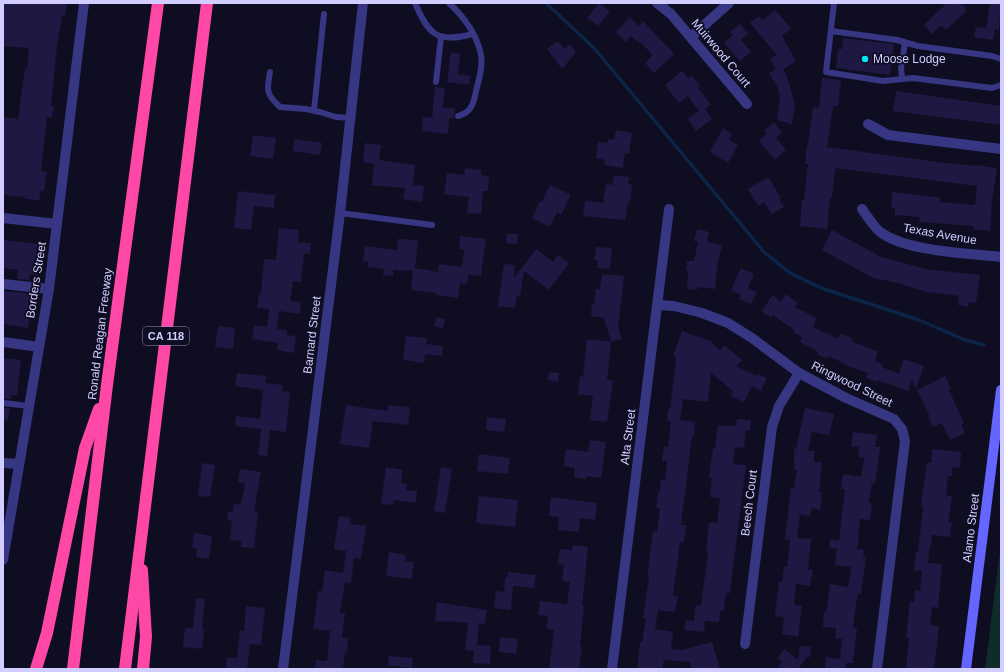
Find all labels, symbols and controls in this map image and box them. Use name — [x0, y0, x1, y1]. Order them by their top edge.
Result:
street label: Muirwood Court — [688, 16, 754, 90]
place label: Moose Lodge — [873, 52, 946, 66]
marker: Moose Lodge — [860, 54, 870, 64]
street label: Texas Avenue — [902, 221, 978, 247]
street label: Borders Street — [23, 240, 49, 319]
street label: Ronald Reagan Freeway — [85, 267, 115, 401]
street label: Barnard Street — [300, 295, 324, 375]
road number: CA 118 — [143, 327, 189, 345]
street label: Ringwood Street — [809, 358, 896, 410]
street label: Alta Street — [618, 408, 638, 466]
street label: Beech Court — [738, 468, 760, 537]
street label: Alamo Street — [960, 492, 982, 563]

